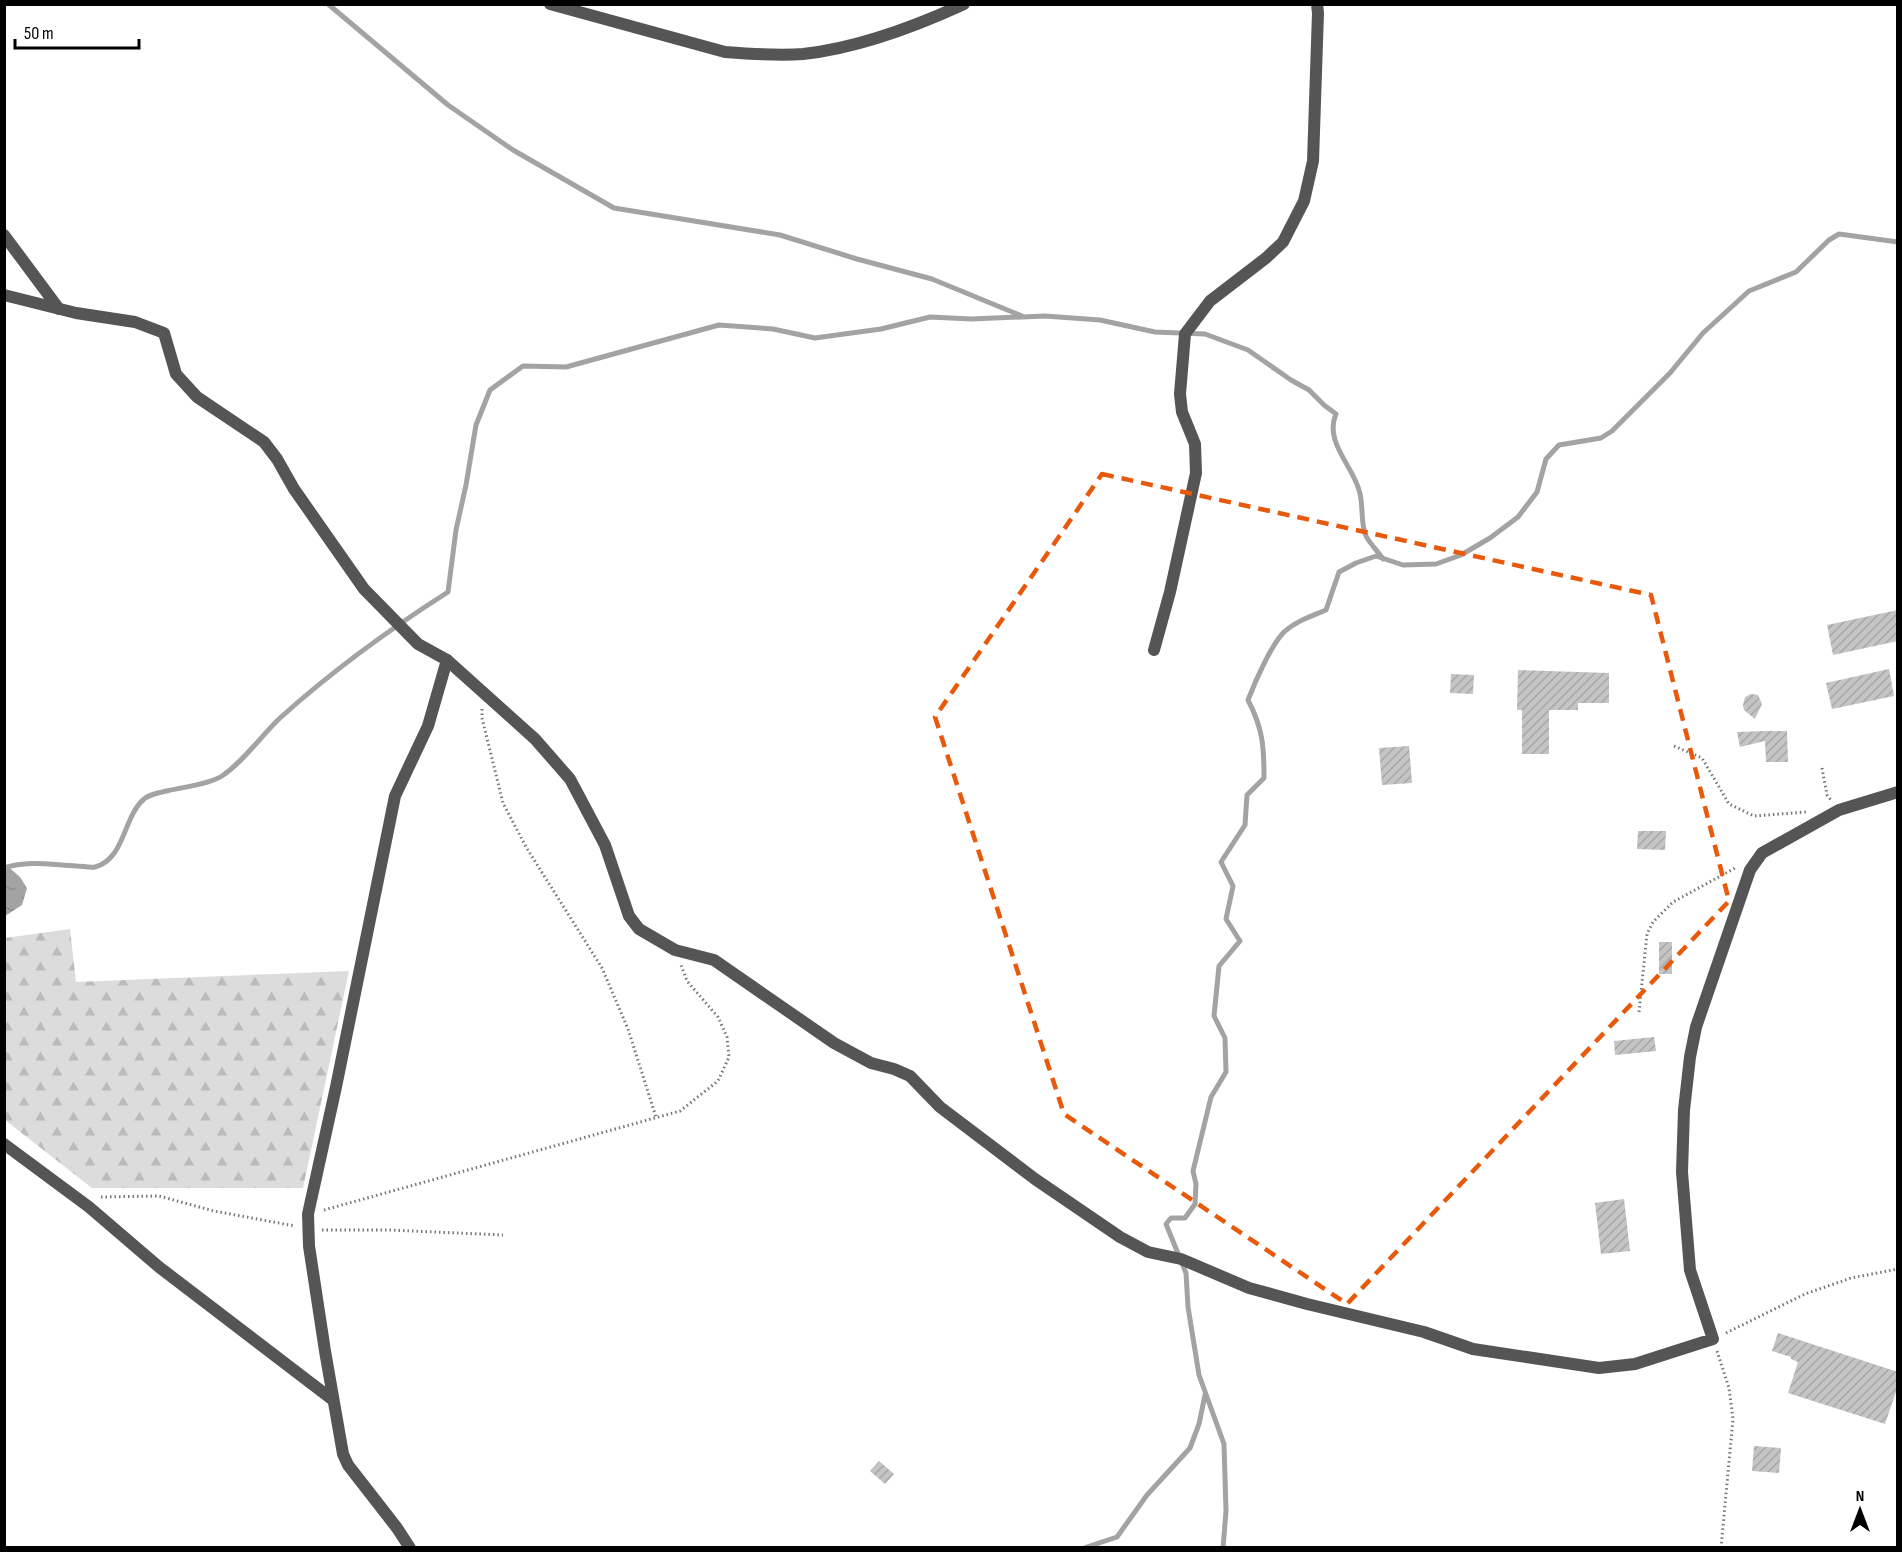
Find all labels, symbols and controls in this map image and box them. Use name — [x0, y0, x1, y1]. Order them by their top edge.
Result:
scale bar — [15, 12, 140, 50]
text: 50 m — [24, 23, 54, 44]
north arrow — [1830, 1480, 1890, 1540]
text: N — [1856, 1487, 1864, 1506]

